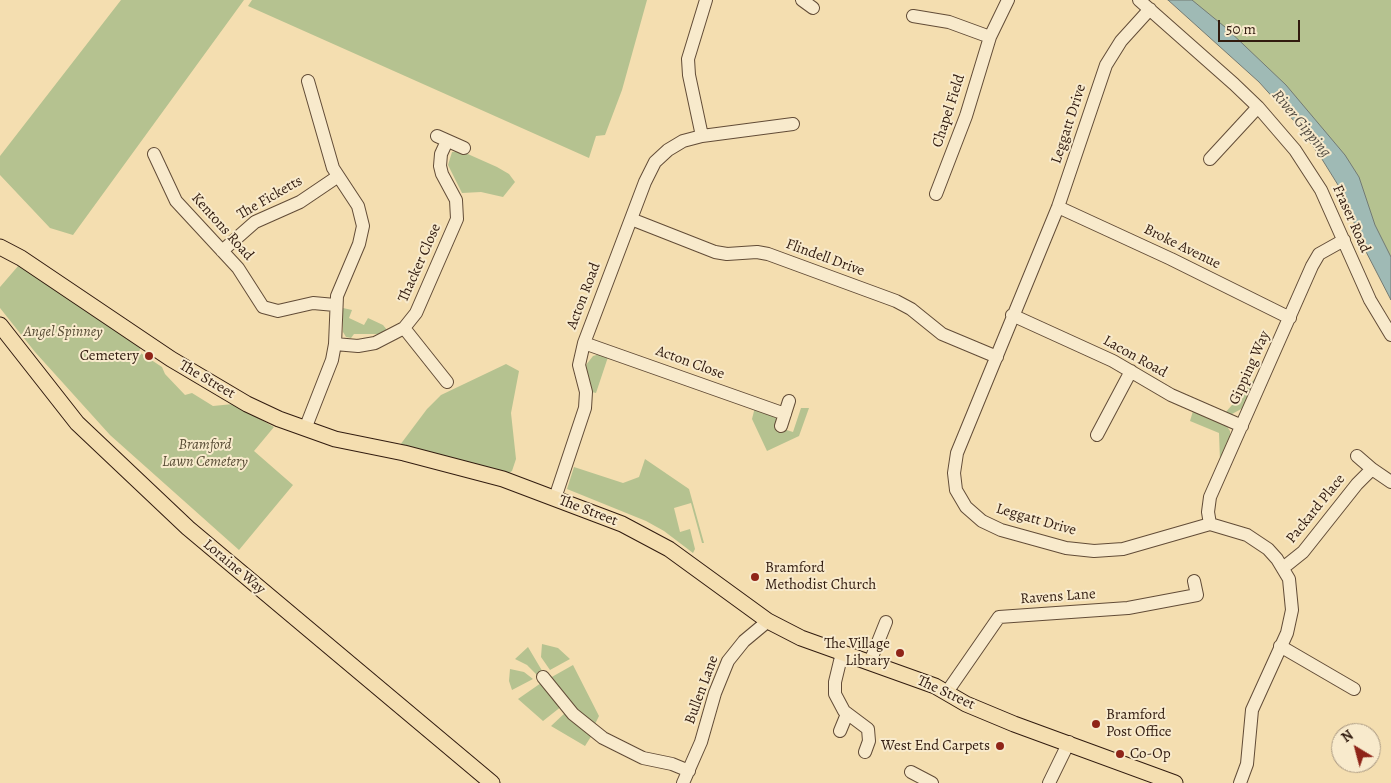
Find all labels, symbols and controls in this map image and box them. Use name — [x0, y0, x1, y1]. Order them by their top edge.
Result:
scale bar — [1221, 10, 1304, 42]
text: 50 m — [1226, 19, 1256, 39]
street label: Chapel Field — [929, 72, 969, 150]
street label: Leggatt Drive — [1048, 82, 1090, 166]
water label: River Gipping — [1267, 86, 1335, 162]
street label: The Ficketts — [234, 172, 306, 224]
street label: Fraser Road — [1328, 182, 1374, 256]
street label: Kentons Road — [187, 189, 257, 265]
street label: Thacker Close — [395, 221, 445, 305]
street label: Broke Avenue — [1141, 221, 1223, 273]
street label: Flindell Drive — [783, 235, 867, 281]
street label: Acton Road — [563, 260, 605, 332]
park label: Angel Spinney — [23, 323, 103, 341]
street label: Gipping Way — [1226, 328, 1274, 408]
street label: Lacon Road — [1100, 332, 1170, 382]
street label: Acton Close — [653, 342, 727, 384]
place label: Cemetery — [80, 347, 139, 365]
marker: Cemetery — [143, 350, 155, 362]
street label: The Street — [176, 357, 238, 403]
park label: Bramford Lawn Cemetery — [162, 436, 248, 471]
street label: Packard Place — [1283, 471, 1349, 547]
street label: The Street — [556, 492, 620, 530]
street label: Leggatt Drive — [994, 500, 1078, 540]
street label: Loraine Way — [199, 536, 269, 598]
place label: Bramford Methodist Church — [765, 559, 876, 594]
marker: Bramford Methodist Church — [749, 571, 761, 583]
street label: Ravens Lane — [1020, 585, 1096, 609]
place label: The Village Library — [824, 635, 890, 670]
marker: The Village Library — [894, 647, 906, 659]
street label: Bullen Lane — [681, 653, 723, 727]
street label: The Street — [914, 672, 978, 714]
place label: Bramford Post Office — [1106, 706, 1172, 741]
marker: Bramford Post Office — [1090, 718, 1102, 730]
north arrow — [1331, 723, 1381, 773]
text: N — [1337, 726, 1357, 747]
place label: West End Carpets — [881, 737, 990, 755]
marker: West End Carpets — [994, 740, 1006, 752]
place label: Co-Op — [1130, 745, 1171, 763]
marker: Co-Op — [1114, 748, 1126, 760]

